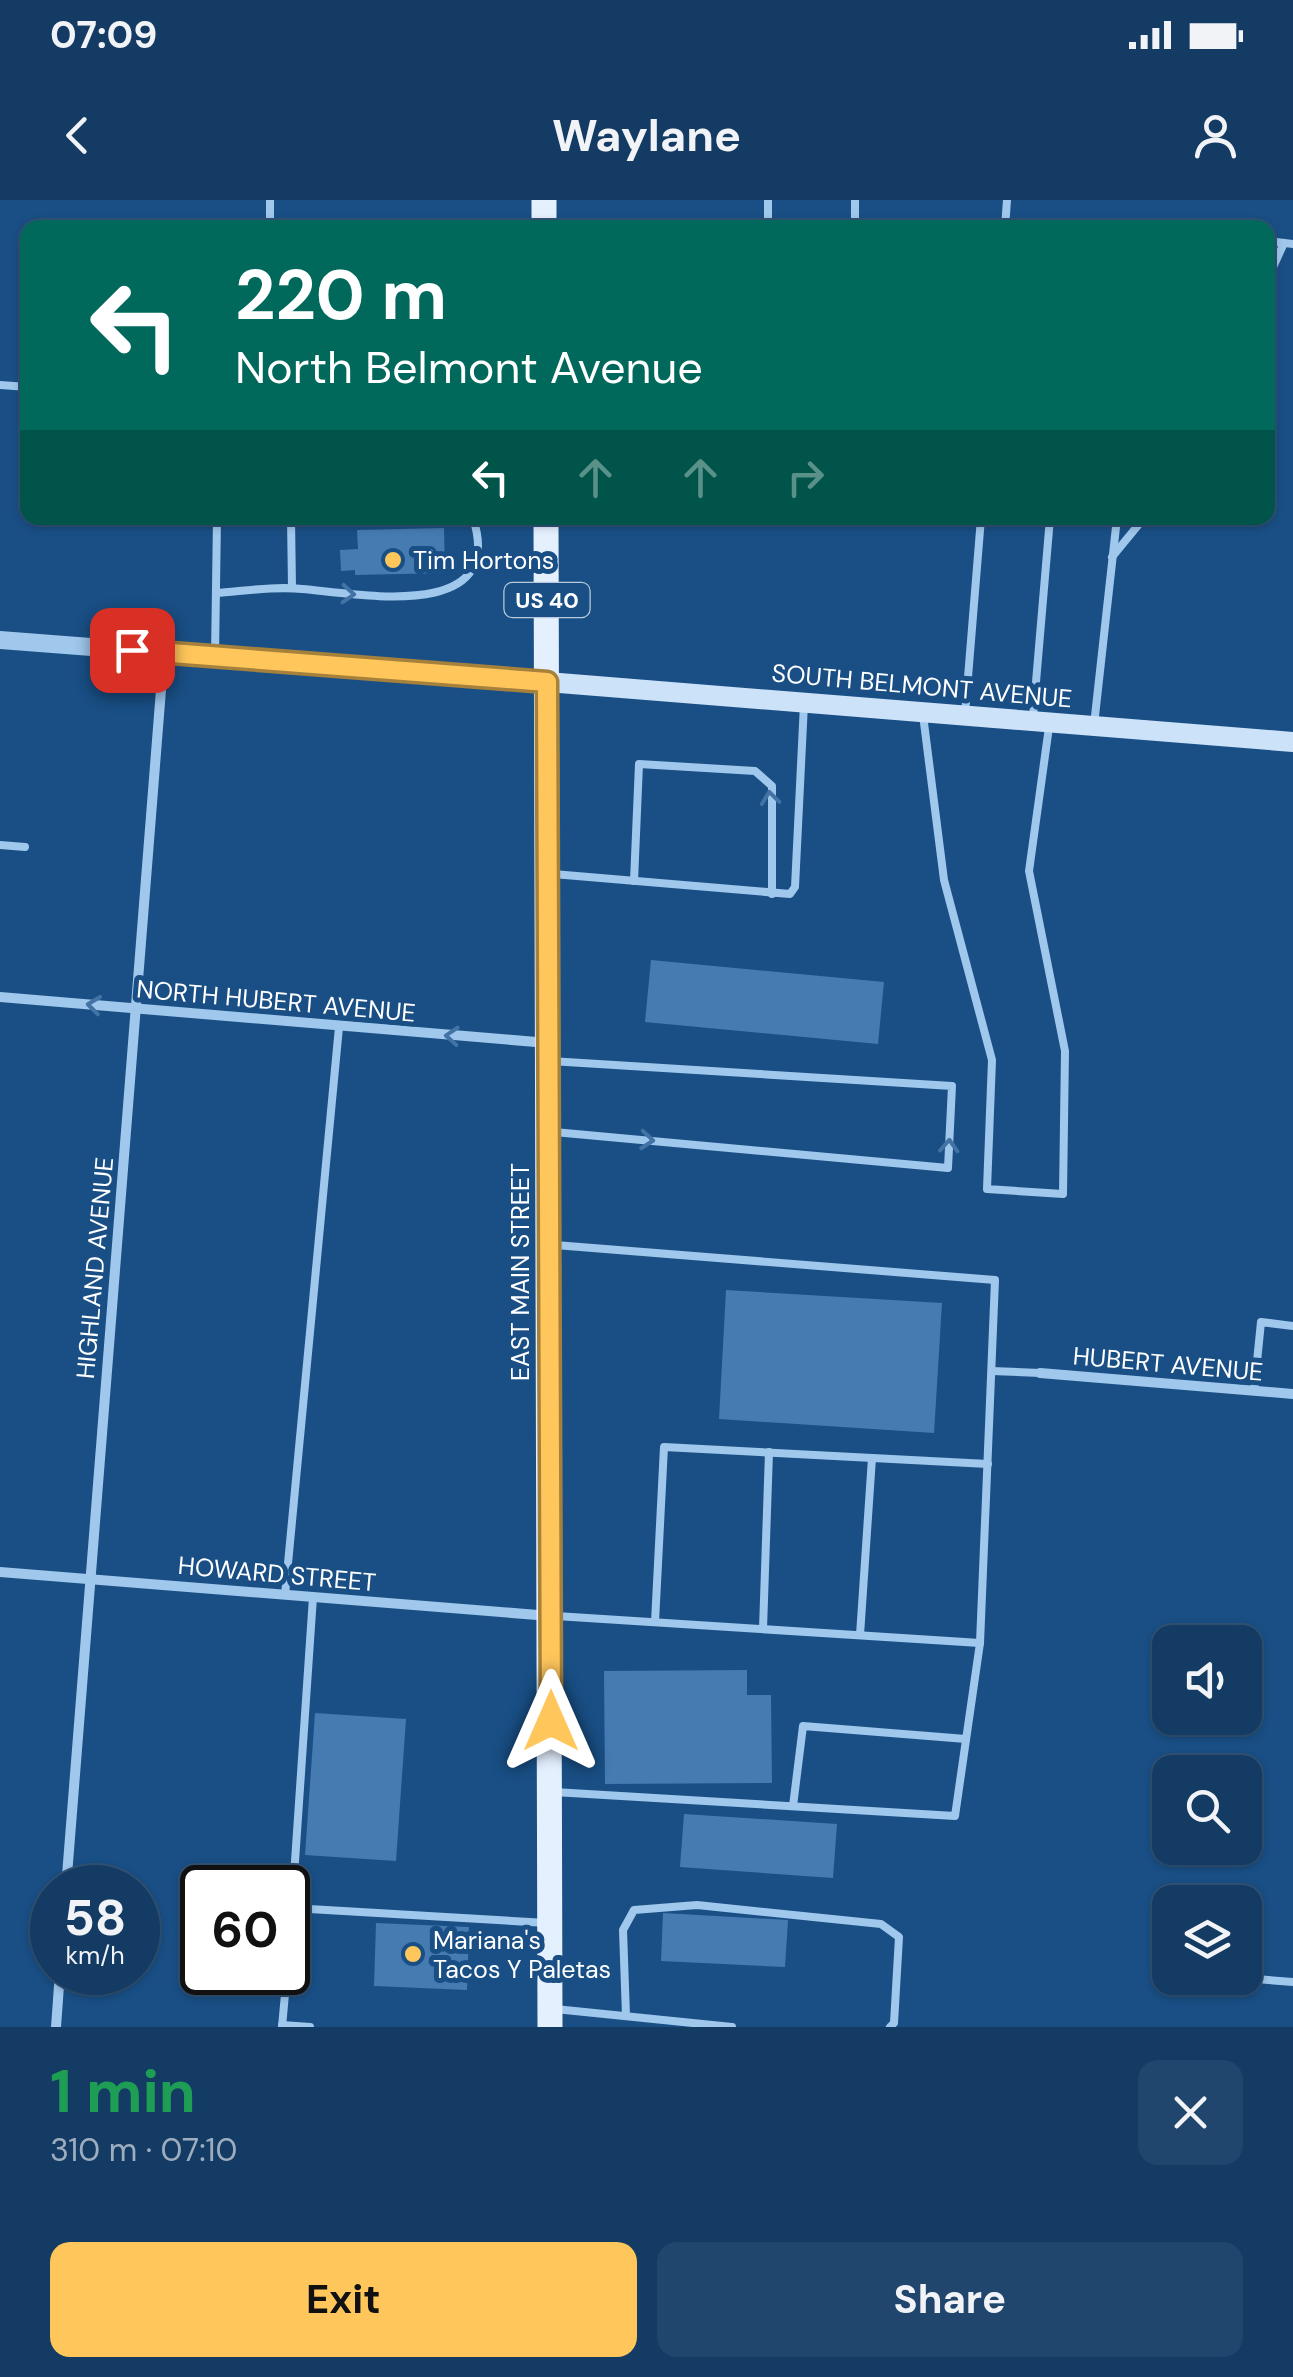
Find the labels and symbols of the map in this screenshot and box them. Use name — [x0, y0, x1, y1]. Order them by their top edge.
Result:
place label: Tim Hortons — [413, 544, 554, 577]
marker: Tim Hortons — [382, 549, 404, 571]
one-way arrow — [340, 583, 356, 604]
road number: US 40 — [504, 583, 590, 617]
pin — [90, 608, 175, 693]
street label: SOUTH BELMONT AVENUE — [770, 656, 1074, 716]
one-way arrow — [760, 789, 781, 806]
street label: NORTH HUBERT AVENUE — [135, 972, 417, 1030]
one-way arrow — [85, 995, 101, 1016]
one-way arrow — [444, 1025, 460, 1047]
one-way arrow — [639, 1129, 655, 1151]
one-way arrow — [938, 1137, 959, 1153]
street label: HIGHLAND AVENUE — [69, 1156, 121, 1380]
street label: EAST MAIN STREET — [504, 1163, 537, 1381]
street label: HUBERT AVENUE — [1071, 1339, 1265, 1389]
street label: HOWARD STREET — [177, 1549, 377, 1599]
position arrow — [499, 1669, 603, 1773]
speed limit sign: 60 — [180, 1865, 310, 1995]
place label: Mariana's Tacos Y Paletas — [433, 1924, 611, 1986]
marker: Mariana's Tacos Y Paletas — [402, 1943, 424, 1965]

